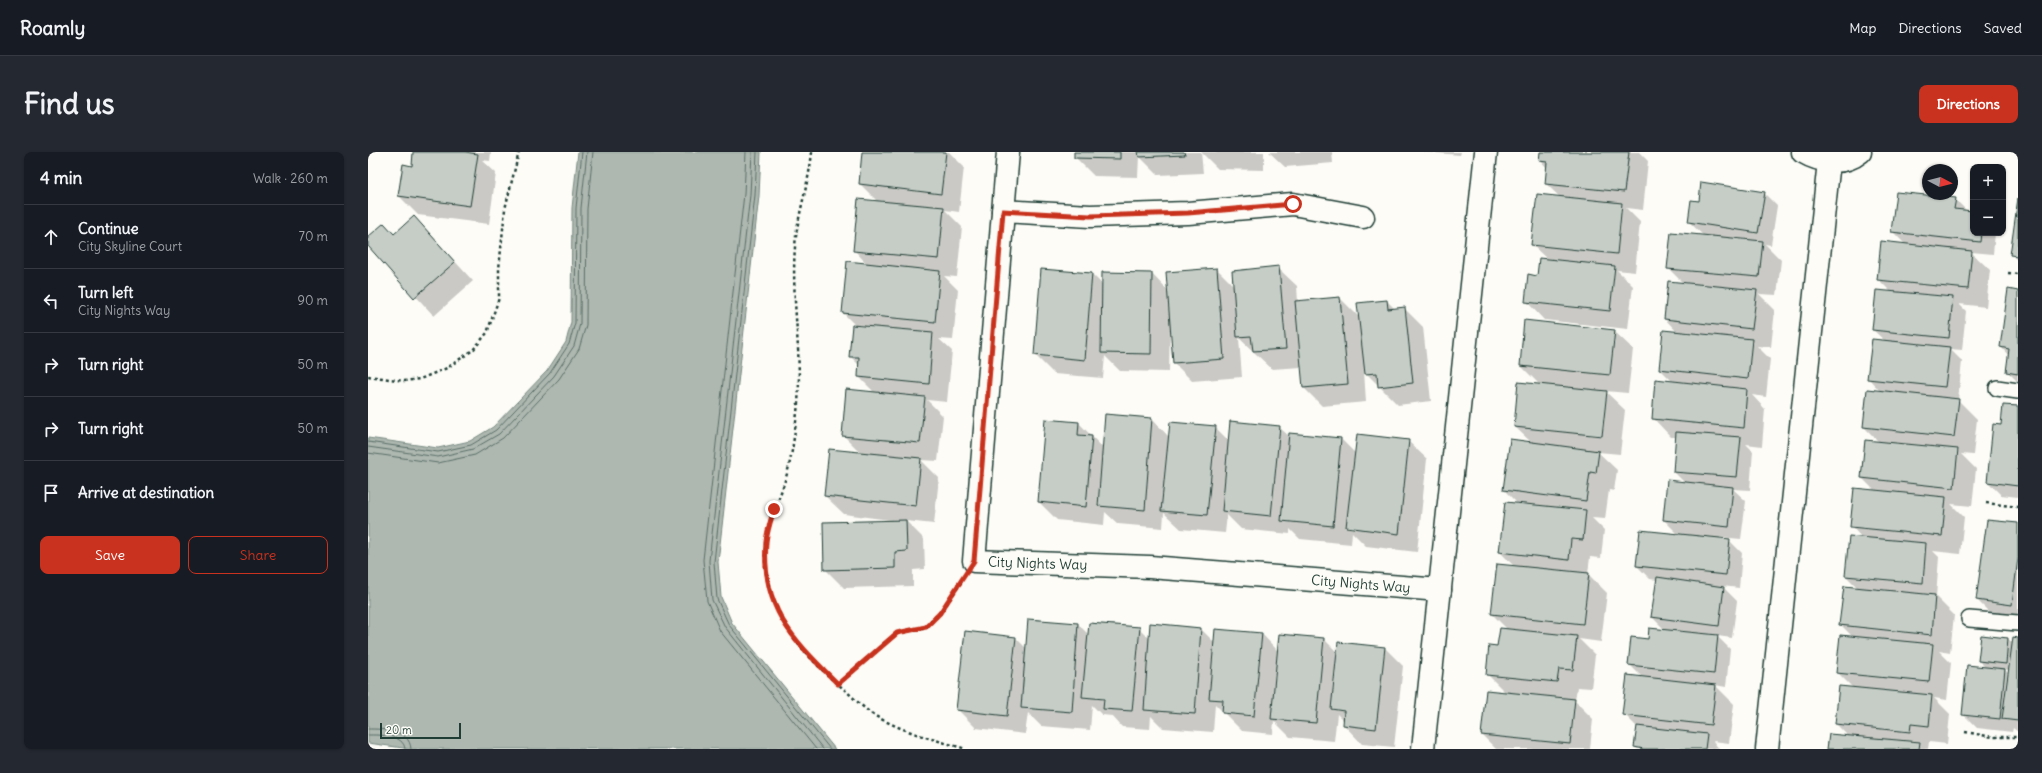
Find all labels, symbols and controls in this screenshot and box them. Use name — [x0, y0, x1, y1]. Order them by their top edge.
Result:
text: Roamly — [20, 16, 85, 40]
text: Map — [1849, 19, 1876, 37]
text: Directions — [1898, 19, 1962, 37]
text: Saved — [1984, 19, 2022, 37]
button: Directions — [1919, 85, 2018, 123]
text: Find us — [24, 86, 115, 122]
north arrow — [1922, 164, 1958, 200]
map controls — [1970, 164, 2006, 236]
button: + — [1970, 164, 2006, 200]
text: 4 min — [40, 167, 82, 189]
text: Walk · 260 m — [253, 170, 328, 187]
route start — [1284, 195, 1302, 213]
button: − — [1970, 200, 2006, 236]
text: Continue — [78, 219, 139, 238]
icon: ahead — [40, 226, 62, 248]
text: 70 m — [299, 228, 328, 245]
text: City Skyline Court — [78, 238, 182, 255]
text: Turn left — [78, 283, 133, 302]
icon: left — [40, 290, 62, 312]
text: 90 m — [297, 292, 328, 309]
text: City Nights Way — [78, 302, 170, 319]
icon: right — [40, 354, 62, 376]
text: Turn right — [78, 355, 143, 374]
text: 50 m — [297, 356, 328, 373]
icon: right — [40, 418, 62, 440]
text: Turn right — [78, 419, 143, 438]
text: 50 m — [297, 420, 328, 437]
icon: arrive — [40, 482, 62, 504]
text: Arrive at destination — [78, 483, 214, 502]
route end — [765, 500, 783, 518]
button: Save — [40, 536, 180, 574]
button: Share — [188, 536, 328, 574]
street label: City Nights Way — [988, 552, 1088, 574]
street label: City Nights Way — [1311, 571, 1411, 597]
scale bar — [380, 721, 461, 740]
text: 20 m — [386, 723, 412, 737]

